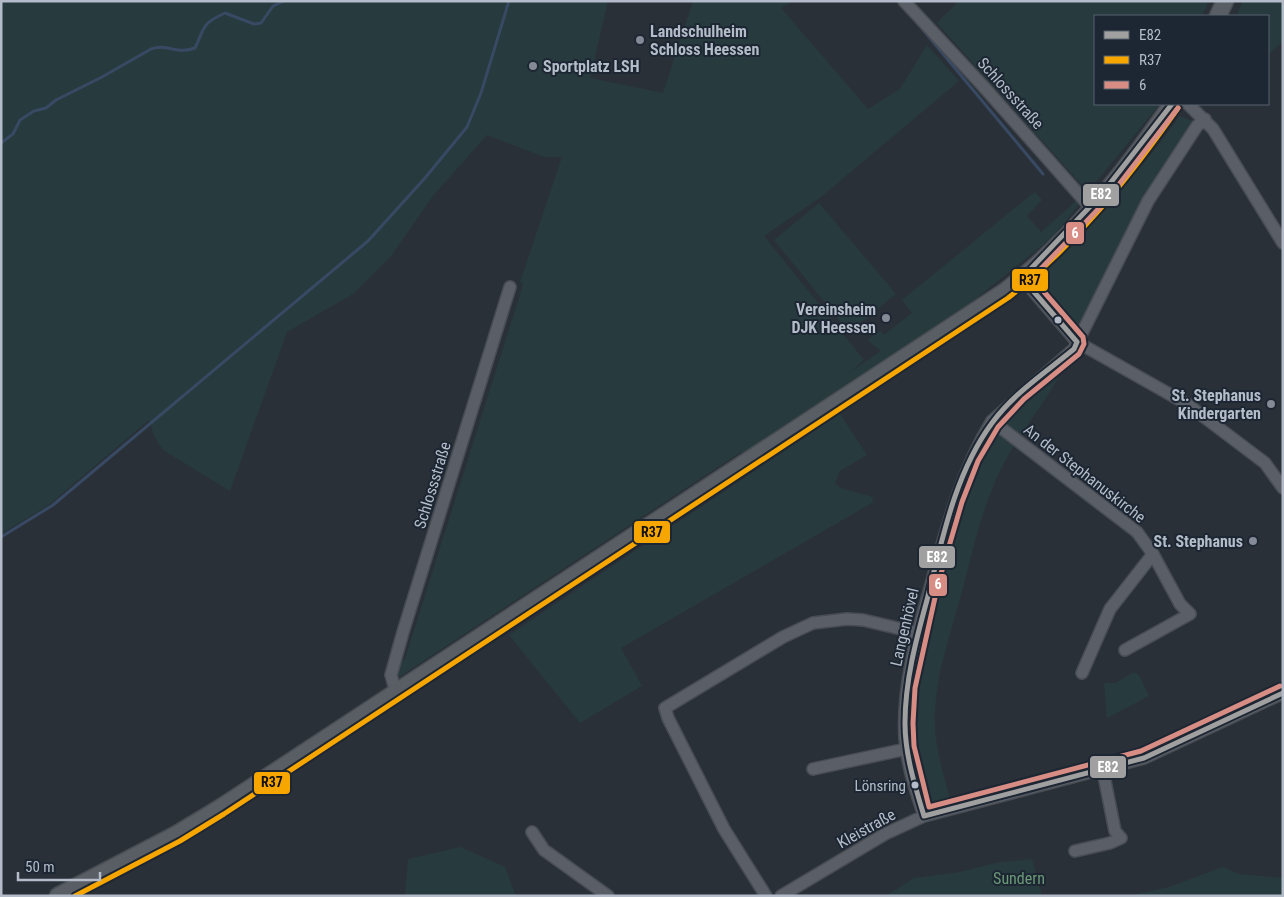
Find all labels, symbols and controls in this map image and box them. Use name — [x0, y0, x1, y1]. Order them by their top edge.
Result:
legend — [1094, 15, 1269, 105]
place label: Landschulheim Schloss Heessen — [650, 22, 759, 59]
text: E82 — [1139, 26, 1161, 44]
marker: Landschulheim Schloss Heessen — [634, 34, 646, 46]
text: R37 — [1139, 51, 1162, 69]
street label: Schlossstraße — [974, 54, 1048, 133]
place label: Sportplatz LSH — [543, 57, 640, 76]
marker: Sportplatz LSH — [527, 60, 539, 72]
text: 6 — [1139, 76, 1146, 94]
line badge: E82 — [1082, 183, 1120, 207]
text: E82 — [1090, 186, 1112, 202]
line badge: 6 — [1065, 221, 1085, 245]
text: 6 — [1071, 225, 1079, 241]
line badge: R37 — [1011, 268, 1049, 292]
text: R37 — [1019, 272, 1041, 288]
place label: Vereinsheim DJK Heessen — [791, 300, 876, 337]
marker: Vereinsheim DJK Heessen — [880, 312, 892, 324]
unlabelled marker — [1053, 315, 1063, 325]
place label: St. Stephanus Kindergarten — [1172, 386, 1261, 423]
marker: St. Stephanus Kindergarten — [1265, 398, 1277, 410]
street label: An der Stephanuskirche — [1020, 420, 1149, 527]
street label: Schlossstraße — [410, 439, 455, 531]
line badge: R37 — [633, 520, 671, 544]
text: R37 — [641, 524, 663, 540]
place label: St. Stephanus — [1154, 532, 1243, 551]
marker: St. Stephanus — [1247, 535, 1259, 547]
line badge: E82 — [918, 545, 956, 569]
text: E82 — [926, 549, 948, 565]
line badge: 6 — [928, 573, 948, 597]
text: 6 — [934, 576, 942, 592]
street label: Langenhövel — [886, 586, 923, 668]
line badge: E82 — [1089, 755, 1127, 779]
text: E82 — [1097, 759, 1119, 775]
line badge: R37 — [253, 771, 291, 795]
text: R37 — [261, 774, 283, 790]
place label: Lönsring — [855, 777, 906, 795]
marker: Lönsring — [910, 780, 920, 790]
street label: Kleistraße — [834, 805, 899, 852]
scale bar — [18, 850, 100, 882]
text: 50 m — [25, 858, 55, 876]
park label: Sundern — [993, 869, 1045, 888]

